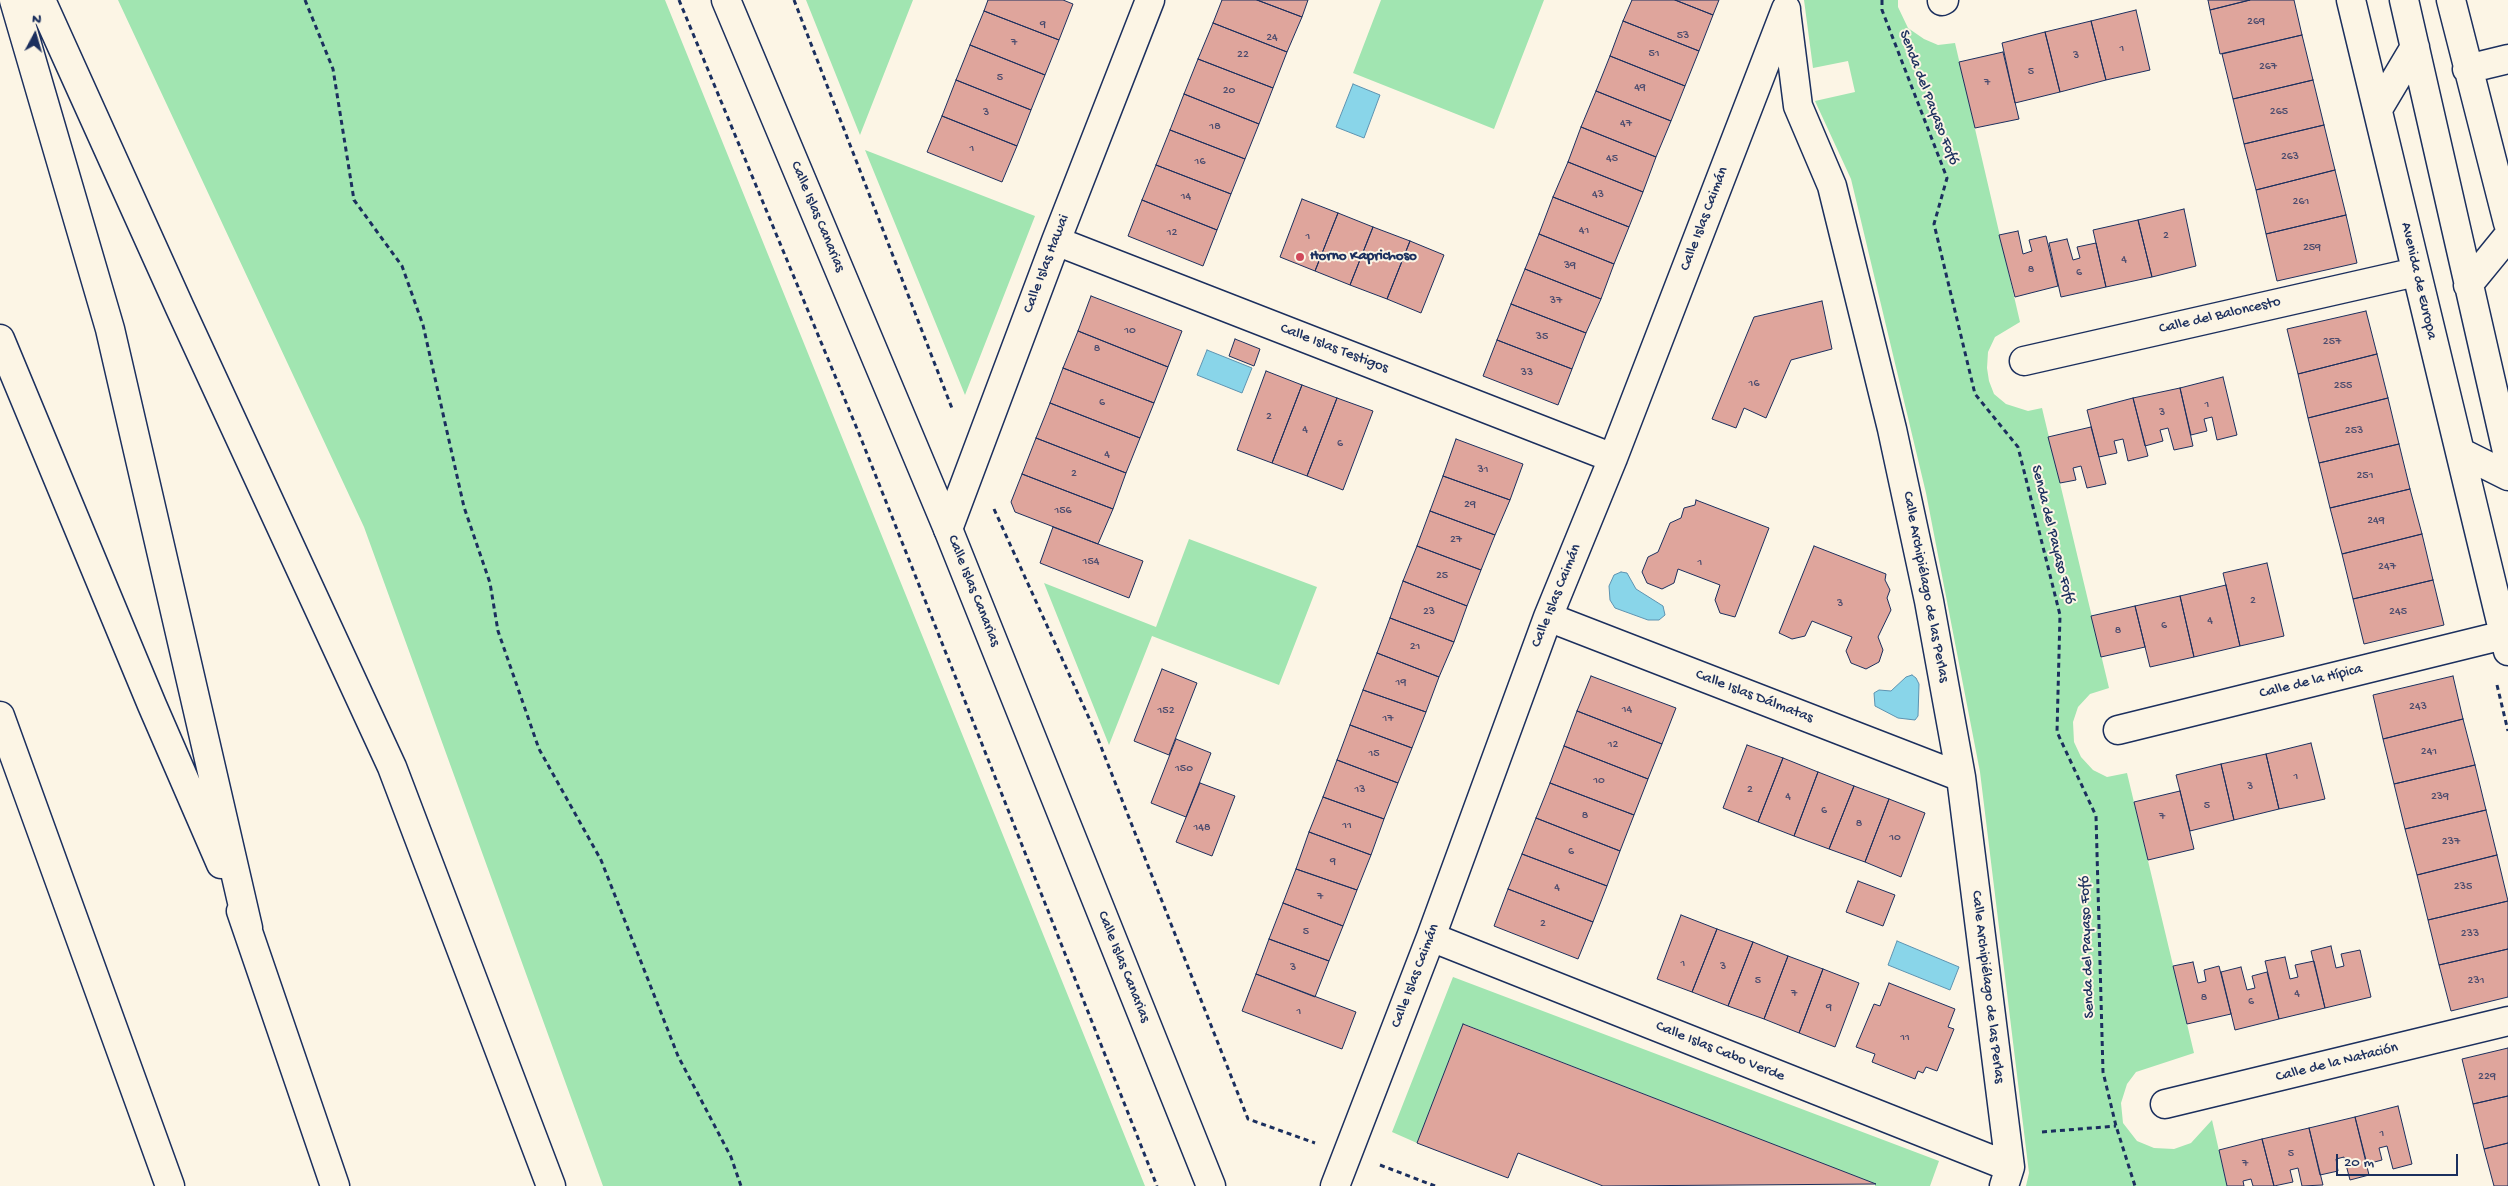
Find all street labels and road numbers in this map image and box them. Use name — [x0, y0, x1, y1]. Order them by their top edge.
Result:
street label: Senda del Payaso Fofó — [1894, 28, 1962, 168]
street label: Calle Islas Canarias — [786, 159, 848, 275]
street label: Calle Islas Caimán — [1677, 164, 1733, 274]
street label: Calle Islas Hawai — [1020, 212, 1074, 316]
street label: Avenida de Europa — [2396, 221, 2440, 341]
street label: Calle del Baloncesto — [2157, 293, 2283, 339]
street label: Calle Islas Testigos — [1277, 320, 1391, 378]
street label: Senda del Payaso Fofó — [2026, 463, 2078, 607]
street label: Calle Archipiélago de las Perlas — [1898, 490, 1952, 684]
street label: Calle Islas Canarias — [942, 533, 1004, 649]
street label: Calle Islas Caimán — [1528, 542, 1586, 650]
street label: Calle de la Hípica — [2258, 661, 2364, 703]
street label: Calle Islas Dálmatas — [1693, 666, 1815, 728]
street label: Senda del Payaso Fofó — [2077, 875, 2099, 1019]
street label: Calle Archipiélago de las Perlas — [1966, 890, 2008, 1084]
street label: Calle Islas Canarias — [1092, 909, 1154, 1025]
street label: Calle Islas Caimán — [1388, 921, 1444, 1031]
street label: Calle Islas Cabo Verde — [1653, 1018, 1787, 1086]
street label: Calle de la Natación — [2274, 1039, 2400, 1087]

